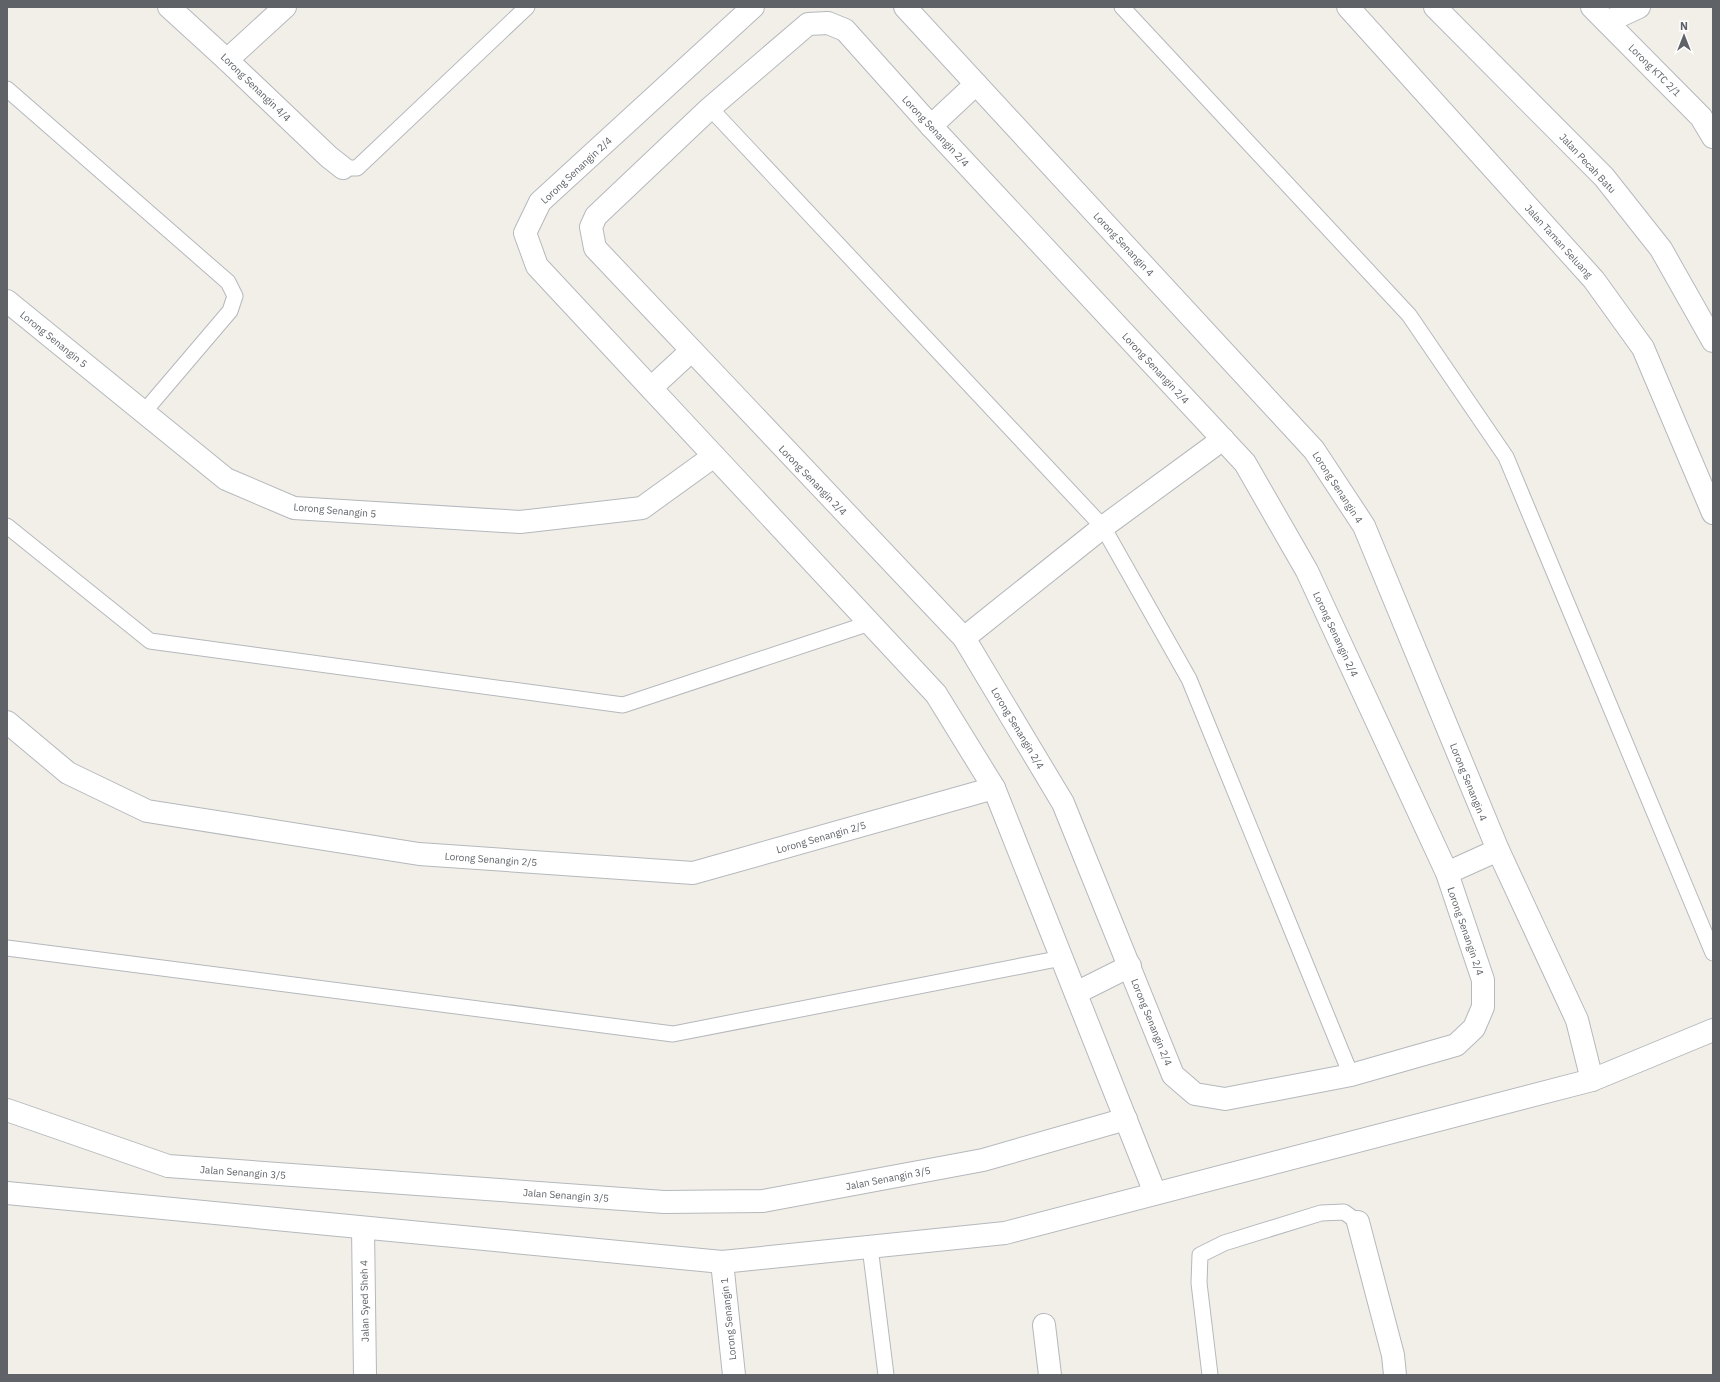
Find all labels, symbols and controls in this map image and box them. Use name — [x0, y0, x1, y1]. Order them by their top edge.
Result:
north arrow — [1664, 16, 1704, 56]
text: N — [1680, 19, 1688, 33]
street label: Lorong KTC 2/1 — [1626, 41, 1684, 99]
street label: Lorong Senangin 4/4 — [218, 50, 294, 124]
street label: Lorong Senangin 2/4 — [899, 93, 972, 170]
street label: Jalan Pecah Batu — [1556, 131, 1619, 196]
street label: Lorong Senangin 2/4 — [538, 134, 615, 207]
street label: Jalan Taman Seluang — [1522, 202, 1596, 282]
street label: Lorong Senangin 4 — [1091, 210, 1157, 279]
street label: Lorong Senangin 5 — [17, 308, 90, 371]
street label: Lorong Senangin 2/4 — [1119, 330, 1192, 407]
street label: Lorong Senangin 2/4 — [776, 442, 850, 518]
street label: Lorong Senangin 4 — [1310, 449, 1366, 526]
street label: Lorong Senangin 5 — [293, 500, 377, 521]
street label: Lorong Senangin 2/4 — [1310, 589, 1361, 679]
street label: Lorong Senangin 2/4 — [988, 685, 1047, 771]
street label: Lorong Senangin 4 — [1447, 741, 1490, 823]
street label: Lorong Senangin 2/5 — [775, 818, 867, 857]
street label: Lorong Senangin 2/5 — [444, 850, 538, 869]
street label: Lorong Senangin 2/4 — [1444, 885, 1487, 977]
street label: Lorong Senangin 2/4 — [1128, 977, 1175, 1068]
street label: Jalan Senangin 3/5 — [200, 1163, 286, 1182]
street label: Jalan Senangin 3/5 — [845, 1164, 932, 1193]
street label: Jalan Senangin 3/5 — [523, 1186, 609, 1205]
street label: Jalan Syed Sheh 4 — [357, 1260, 372, 1342]
street label: Lorong Senangin 1 — [718, 1277, 739, 1361]

